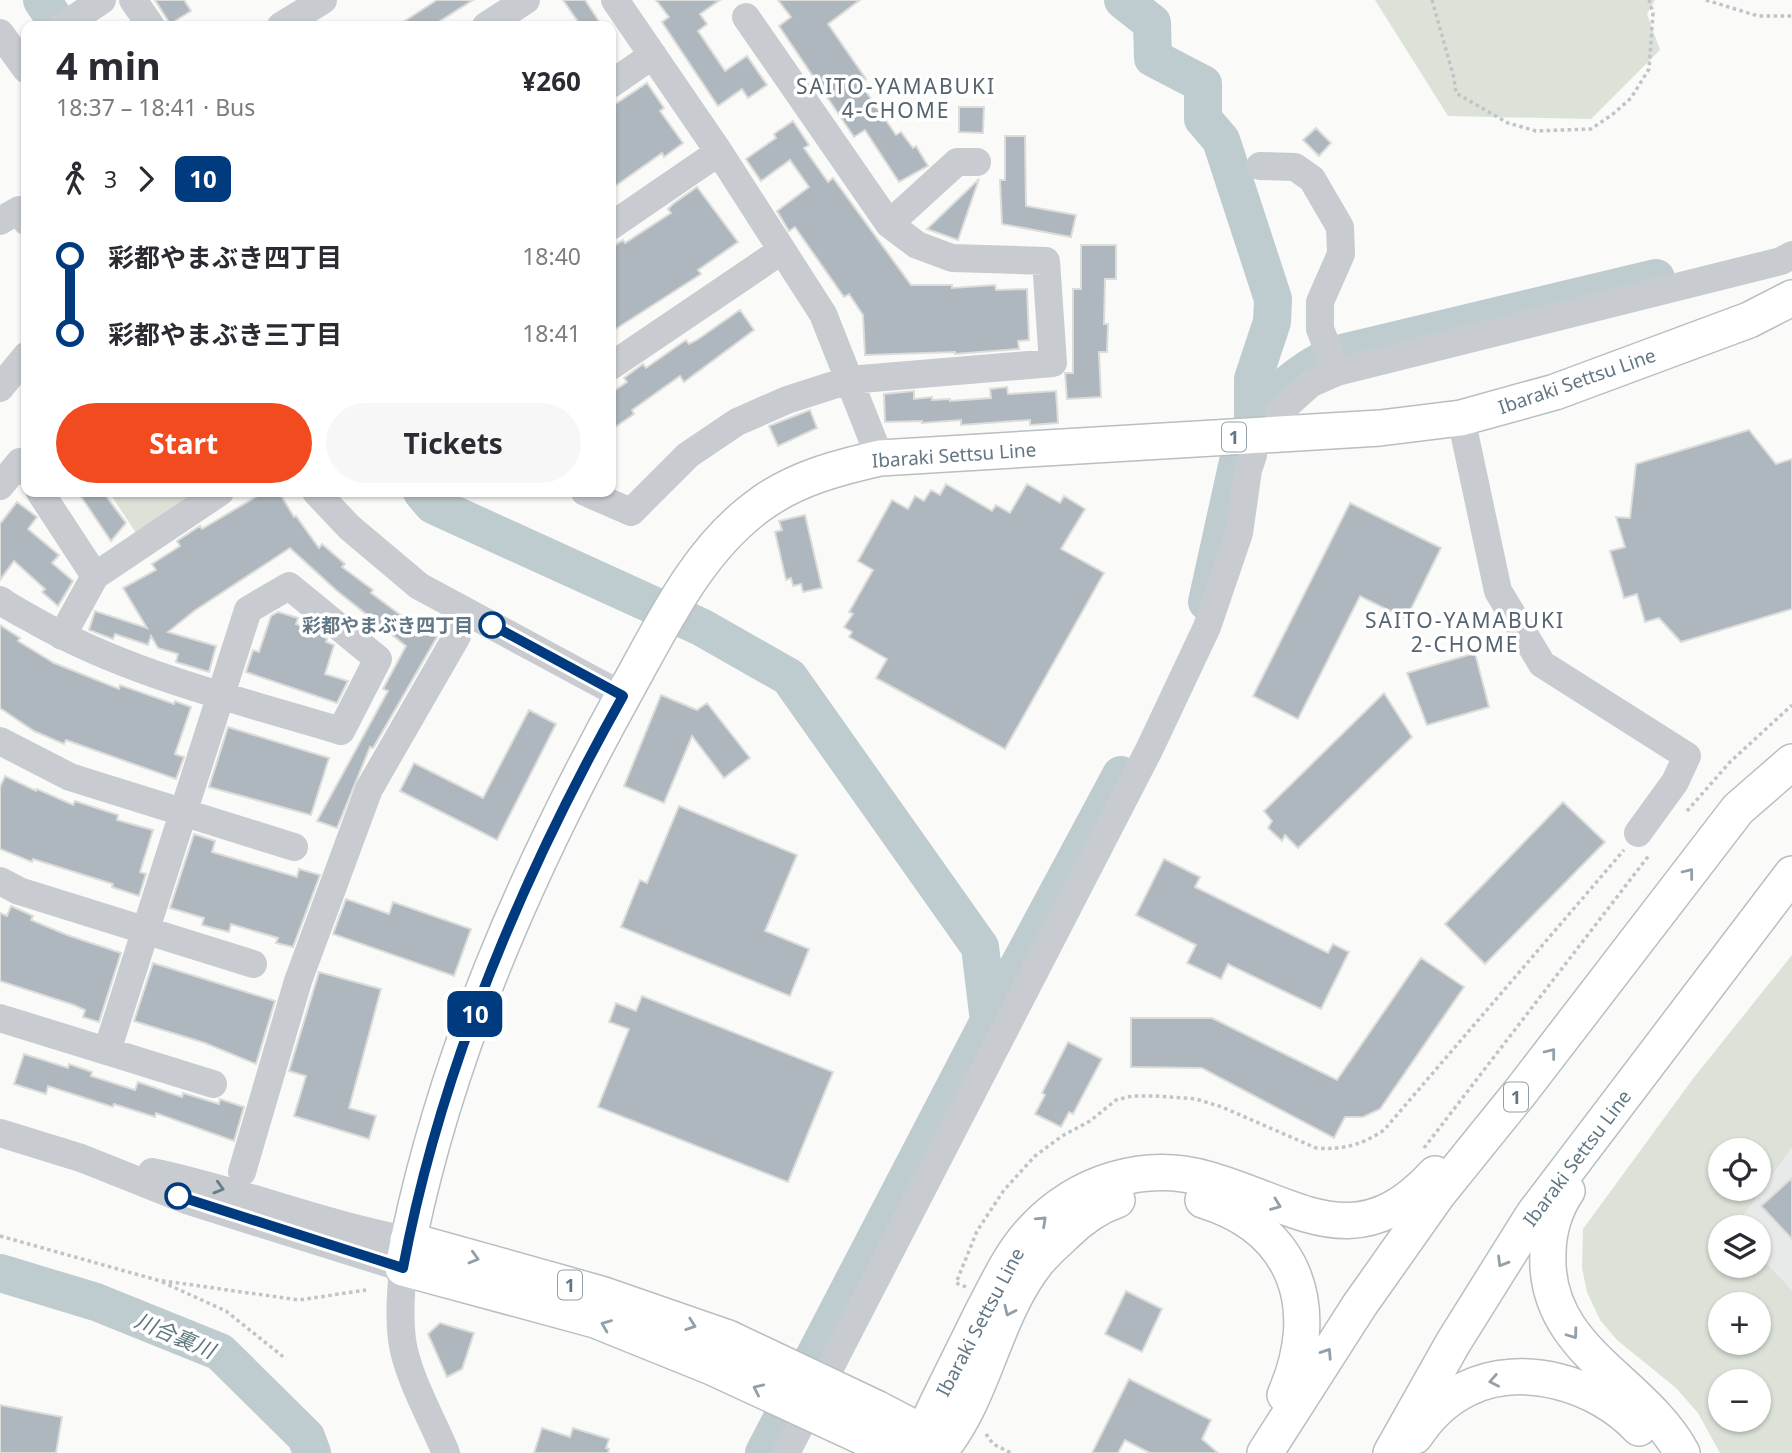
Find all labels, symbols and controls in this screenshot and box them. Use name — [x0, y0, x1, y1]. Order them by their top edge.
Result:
text: 4 min — [56, 39, 161, 91]
text: ¥260 — [522, 63, 581, 99]
district label: SAITO-YAMABUKI 4-CHOME — [796, 72, 996, 124]
text: 18:37 – 18:41 · Bus — [56, 91, 255, 123]
icon: walk — [56, 160, 94, 198]
icon: forward — [127, 160, 165, 198]
text: 10 — [189, 162, 217, 195]
text: 3 — [104, 163, 117, 195]
text: 彩都やまぶき四丁目 — [108, 239, 342, 275]
text: 18:40 — [522, 240, 581, 272]
text: 彩都やまぶき三丁目 — [108, 316, 342, 352]
text: 18:41 — [522, 317, 581, 349]
street label: Ibaraki Settsu Line — [1495, 342, 1659, 420]
button: Start — [56, 403, 312, 483]
button: Tickets — [326, 403, 581, 483]
road number: 1 — [1222, 422, 1246, 452]
street label: Ibaraki Settsu Line — [871, 436, 1037, 474]
district label: SAITO-YAMABUKI 2-CHOME — [1365, 606, 1565, 658]
place label: 彩都やまぶき四丁目 — [302, 612, 473, 638]
marker: 彩都やまぶき四丁目 — [479, 612, 505, 638]
one-way arrow — [1681, 868, 1694, 880]
line badge: 10 — [444, 991, 506, 1037]
text: 10 — [461, 997, 489, 1030]
one-way arrow — [1542, 1048, 1555, 1061]
road number: 1 — [1504, 1082, 1528, 1112]
street label: Ibaraki Settsu Line — [1517, 1084, 1637, 1232]
map controls — [1708, 1138, 1771, 1432]
button: locate — [1708, 1138, 1771, 1201]
one-way arrow — [213, 1180, 225, 1195]
unlabelled marker — [165, 1183, 191, 1209]
one-way arrow — [1269, 1196, 1281, 1210]
button: layers — [1708, 1215, 1771, 1278]
one-way arrow — [1034, 1216, 1047, 1229]
street label: Ibaraki Settsu Line — [930, 1243, 1030, 1401]
one-way arrow — [468, 1250, 480, 1264]
one-way arrow — [1498, 1255, 1511, 1268]
road number: 1 — [558, 1270, 582, 1300]
button: + — [1708, 1292, 1771, 1355]
one-way arrow — [1003, 1304, 1017, 1317]
water label: 川合裏川 — [131, 1306, 221, 1365]
one-way arrow — [685, 1317, 697, 1331]
one-way arrow — [600, 1319, 612, 1333]
one-way arrow — [1565, 1326, 1577, 1339]
one-way arrow — [1319, 1348, 1332, 1361]
button: − — [1708, 1369, 1771, 1432]
one-way arrow — [1488, 1373, 1500, 1388]
one-way arrow — [753, 1383, 765, 1397]

